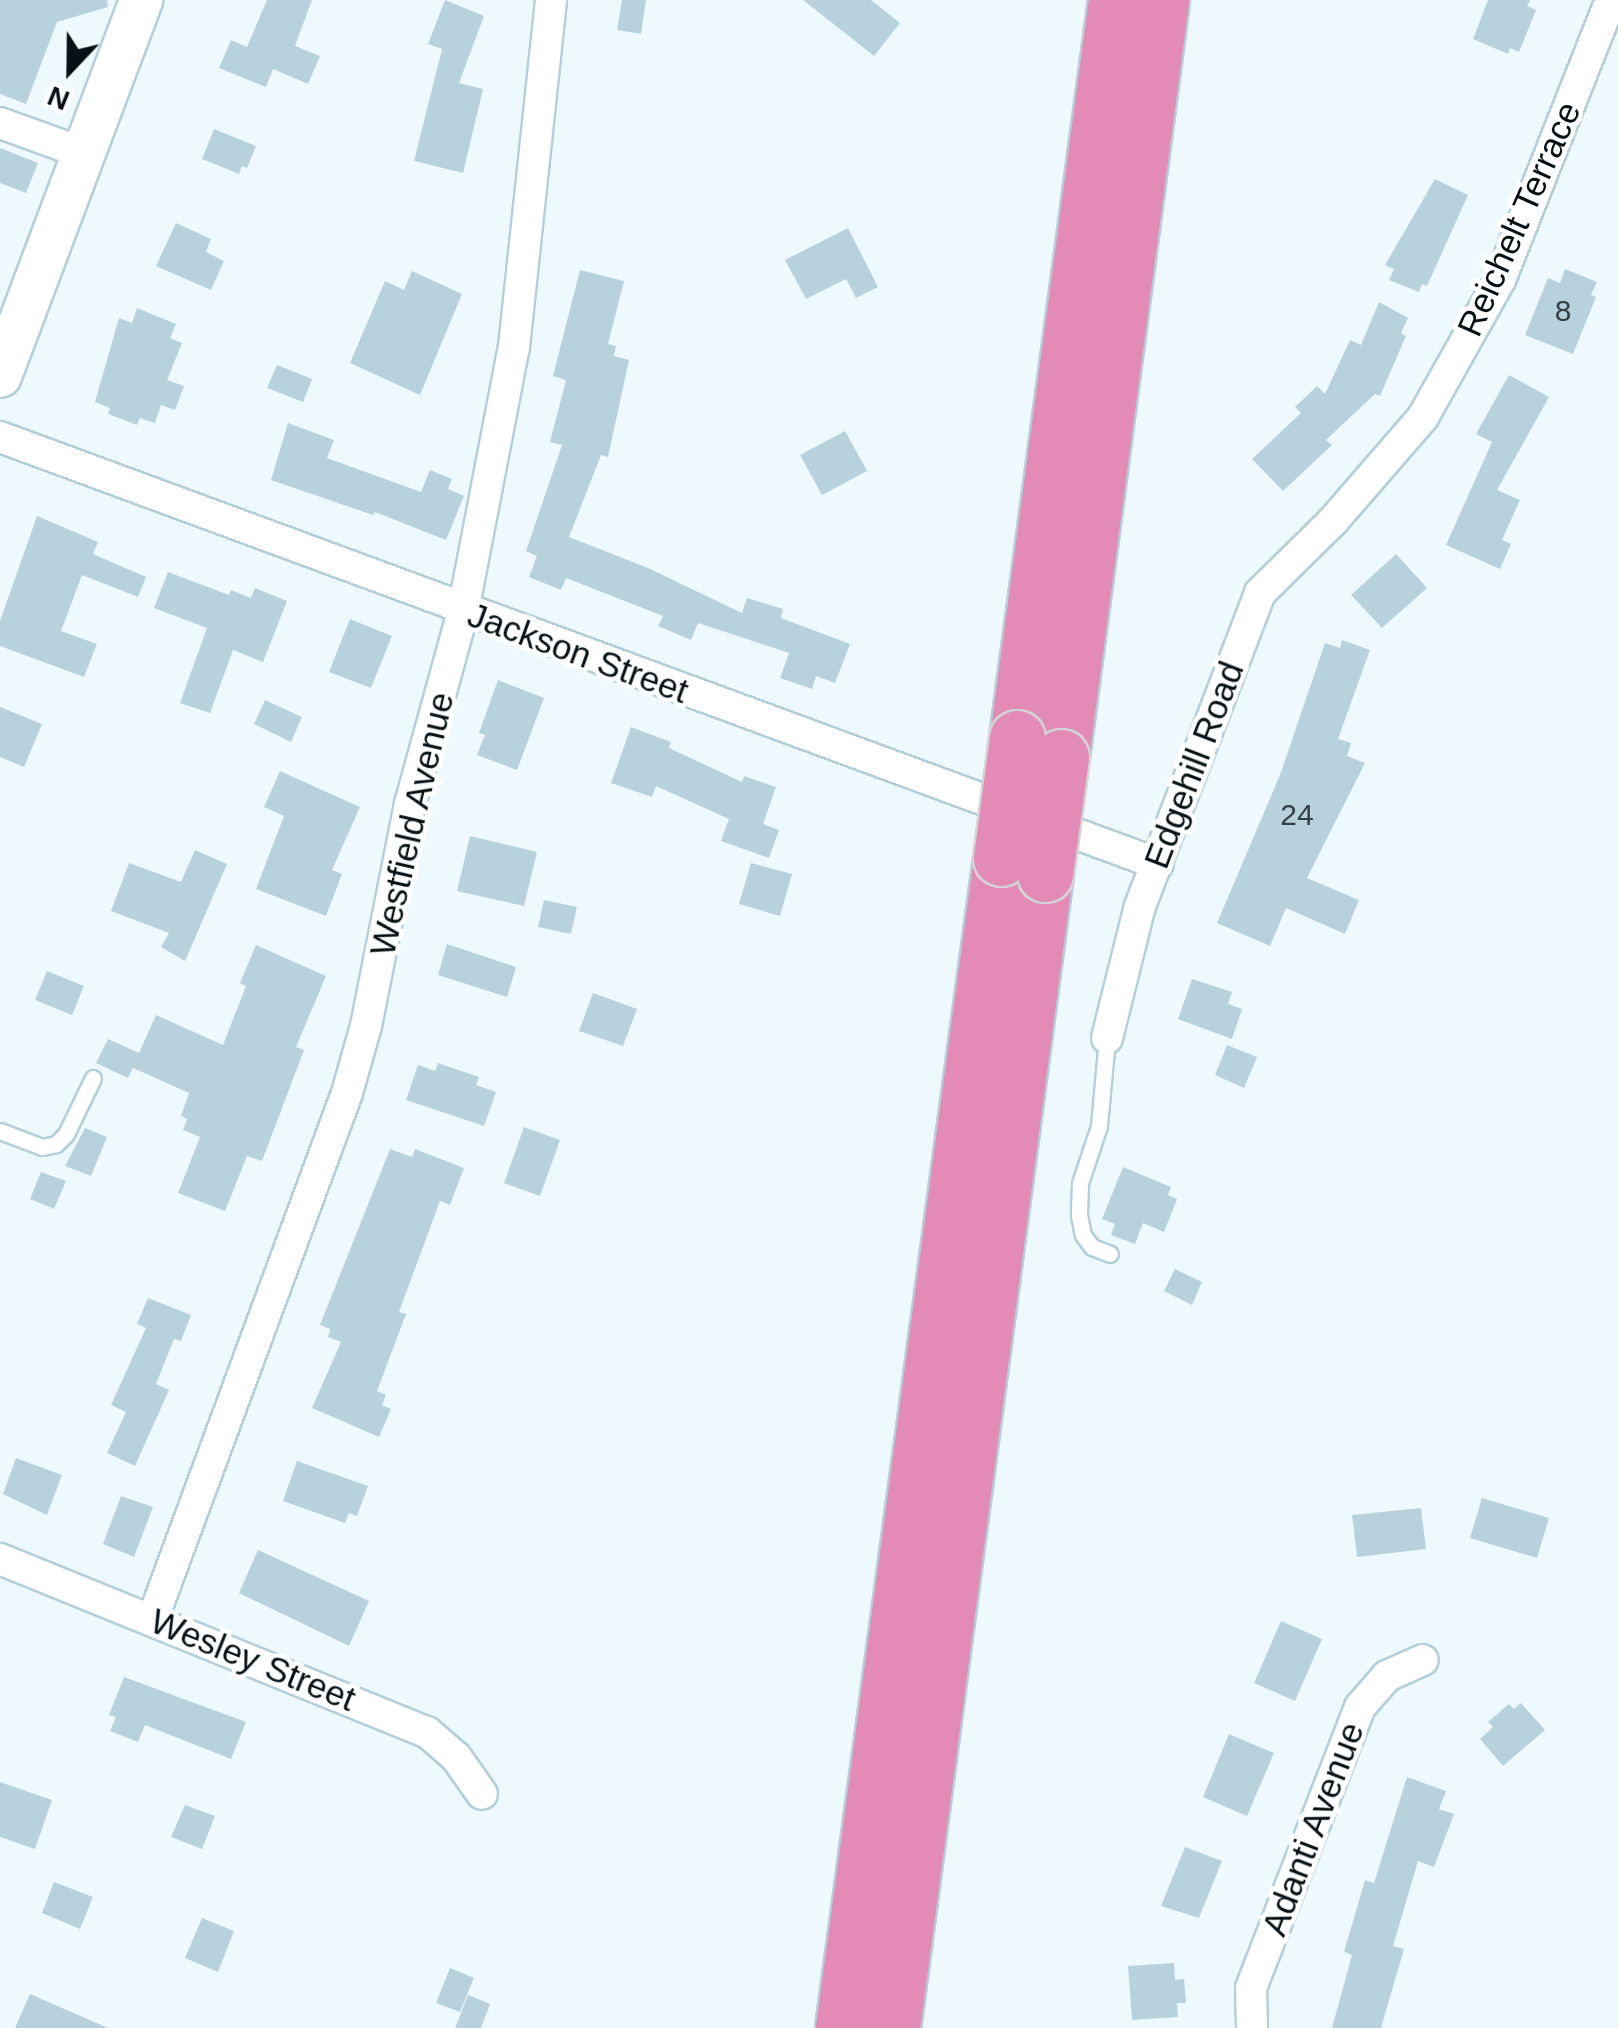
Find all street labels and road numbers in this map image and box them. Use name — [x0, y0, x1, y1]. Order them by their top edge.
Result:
street label: Reichelt Terrace — [1448, 95, 1590, 343]
street label: Jackson Street — [462, 594, 694, 712]
street label: Edgehill Road — [1135, 656, 1253, 874]
street label: Westfield Avenue — [361, 687, 463, 961]
street label: Wesley Street — [144, 1600, 362, 1720]
street label: Adanti Avenue — [1253, 1715, 1373, 1943]

